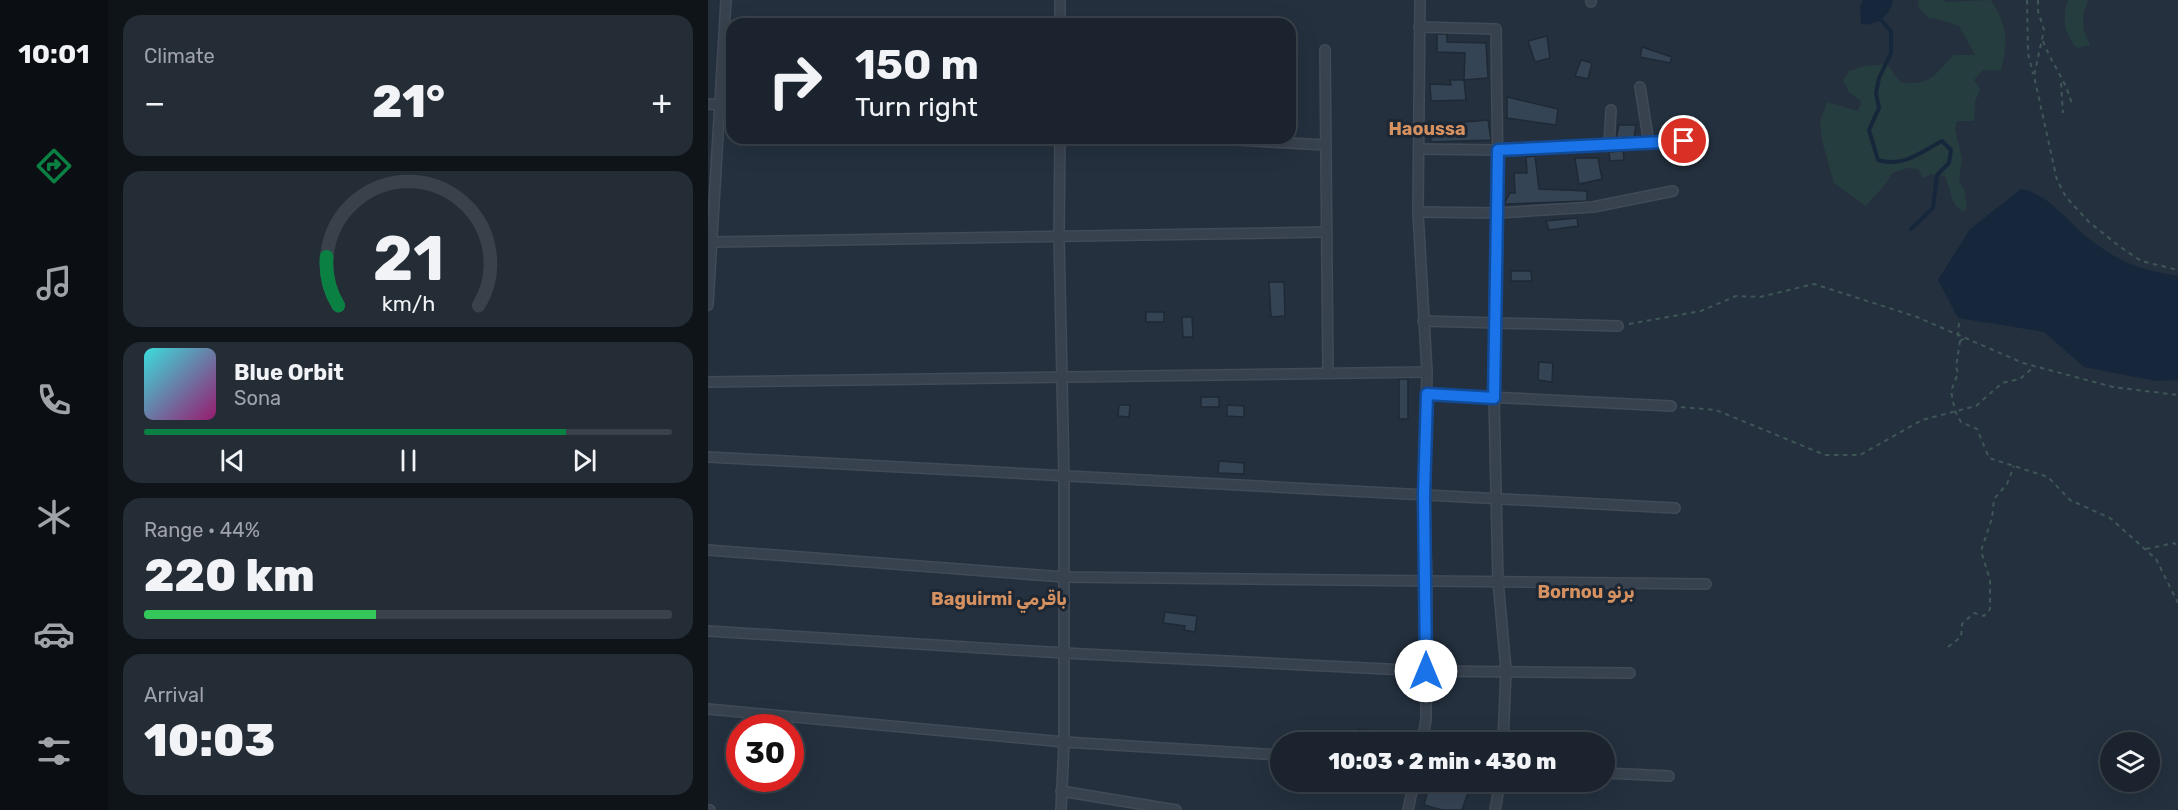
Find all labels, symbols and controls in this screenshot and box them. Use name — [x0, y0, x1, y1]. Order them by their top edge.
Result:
text: 10:01 — [18, 38, 90, 70]
text: 150 m — [855, 40, 979, 90]
icon: right — [756, 42, 834, 120]
text: Climate — [144, 44, 215, 68]
text: 21° — [372, 75, 445, 128]
text: − — [144, 83, 165, 122]
text: + — [651, 83, 672, 122]
text: Turn right — [855, 91, 978, 123]
pin — [1658, 115, 1709, 166]
district label: Haoussa — [1388, 118, 1466, 140]
icon: arrive — [1667, 124, 1700, 157]
icon: directions — [33, 145, 75, 187]
text: 21 — [372, 222, 444, 296]
icon: music — [33, 262, 75, 304]
text: km/h — [381, 291, 435, 316]
text: Blue Orbit — [234, 359, 344, 386]
icon: phone — [33, 379, 75, 421]
text: Sona — [234, 386, 281, 410]
icon: previous — [216, 444, 249, 477]
icon: pause — [392, 444, 425, 477]
icon: next — [568, 444, 601, 477]
icon: climate — [33, 496, 75, 538]
text: Range · 44% — [144, 518, 260, 542]
text: 220 km — [144, 549, 315, 602]
district label: Bornou برنو — [1537, 581, 1635, 603]
district label: Baguirmi باقرمي — [931, 588, 1067, 613]
icon: car — [33, 613, 75, 655]
position arrow — [1394, 639, 1458, 703]
text: Arrival — [144, 683, 204, 707]
text: 10:03 — [144, 714, 275, 767]
speed limit sign: 30 — [726, 714, 804, 792]
icon: filters — [33, 730, 75, 772]
map controls — [2100, 732, 2160, 792]
button: layers — [2100, 732, 2160, 792]
text: 10:03 · 2 min · 430 m — [1329, 748, 1556, 775]

